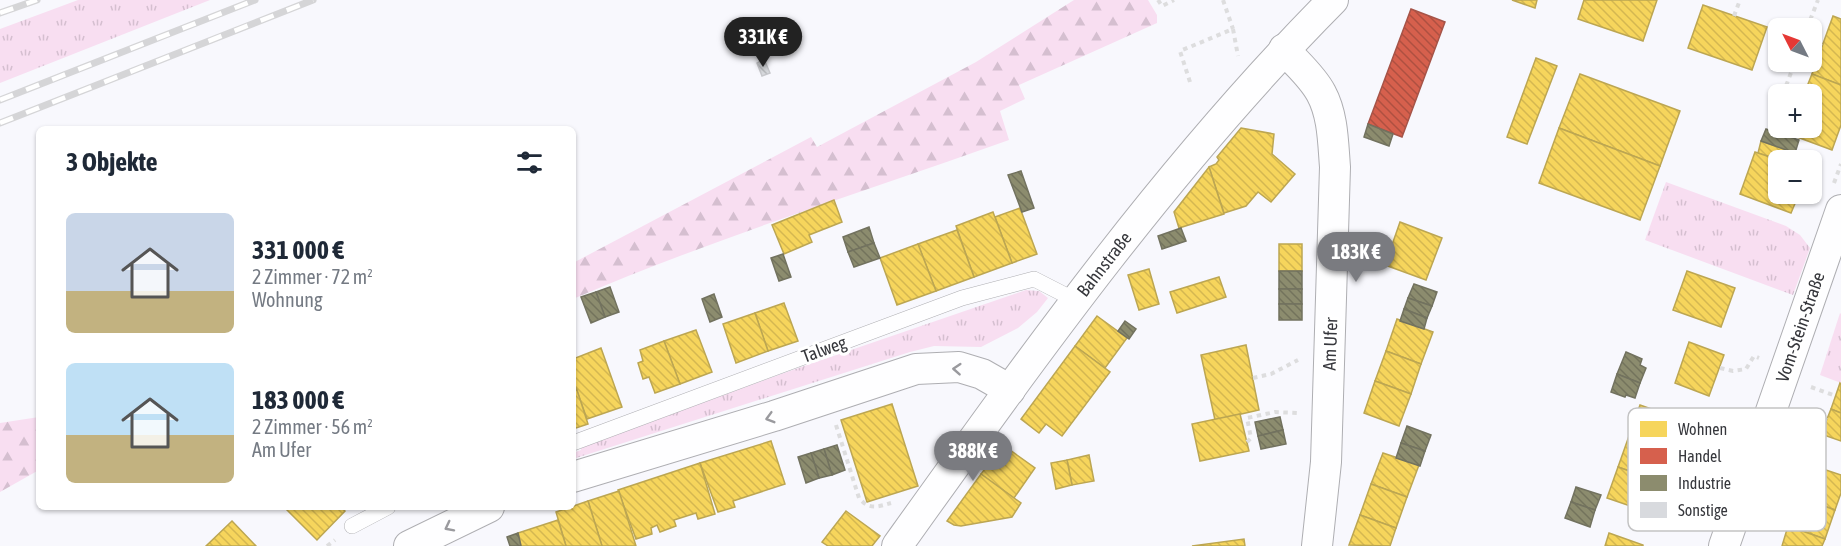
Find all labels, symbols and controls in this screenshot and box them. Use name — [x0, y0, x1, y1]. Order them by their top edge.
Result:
pin: 331K € — [714, 17, 812, 68]
north arrow — [1768, 18, 1822, 72]
map controls — [1768, 18, 1822, 204]
text: 331K € — [738, 25, 788, 48]
button: + — [1768, 84, 1822, 138]
icon: filters — [513, 146, 546, 179]
text: 3 Objekte — [66, 147, 158, 177]
button: − — [1768, 150, 1822, 204]
street label: Bahnstraße — [1072, 228, 1136, 300]
pin: 183K € — [1307, 232, 1405, 283]
text: 331 000 € — [252, 235, 344, 265]
icon: home — [114, 237, 186, 309]
text: 183K € — [1331, 240, 1381, 263]
text: 2 Zimmer · 72 m² — [252, 265, 373, 288]
street label: Vom-Stein-Straße — [1771, 269, 1829, 385]
text: Wohnung — [252, 288, 323, 311]
street label: Am Ufer — [1319, 316, 1341, 371]
street label: Talweg — [799, 331, 849, 367]
one-way arrow — [952, 363, 961, 376]
text: 183 000 € — [252, 385, 344, 415]
icon: home — [114, 387, 186, 459]
legend — [1628, 408, 1826, 531]
one-way arrow — [765, 410, 775, 423]
text: 2 Zimmer · 56 m² — [252, 415, 373, 438]
text: Wohnen — [1678, 420, 1727, 438]
pin: 388K € — [924, 431, 1022, 482]
text: Am Ufer — [252, 438, 311, 461]
text: 388K € — [948, 439, 998, 462]
text: Handel — [1678, 447, 1722, 465]
text: Industrie — [1678, 474, 1731, 492]
text: Sonstige — [1678, 501, 1728, 520]
one-way arrow — [445, 520, 456, 531]

